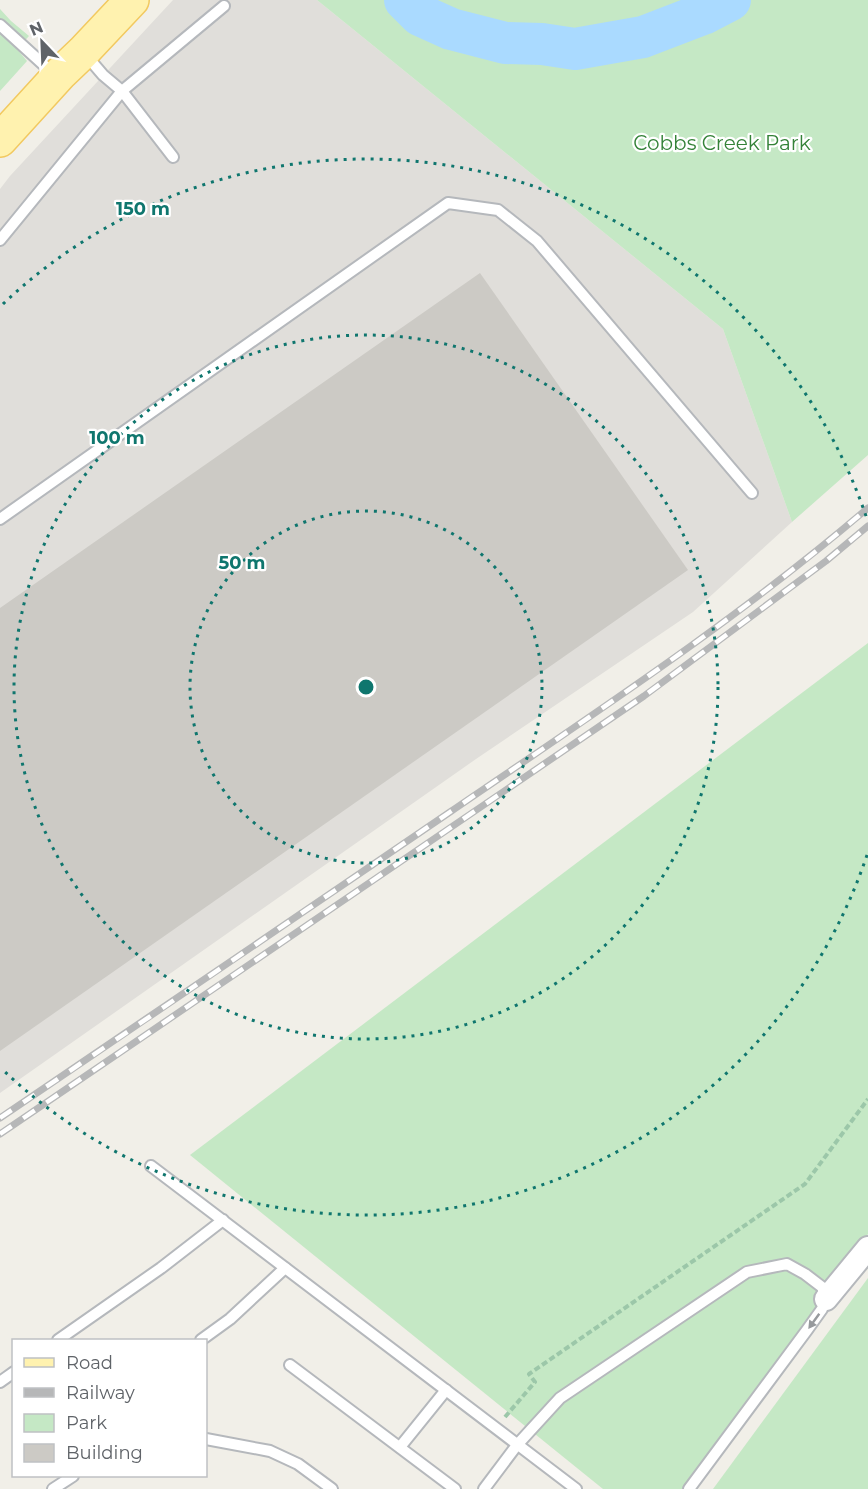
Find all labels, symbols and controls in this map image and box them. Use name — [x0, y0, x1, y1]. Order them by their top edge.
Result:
north arrow — [12, 12, 72, 72]
text: N — [27, 17, 46, 40]
park label: Cobbs Creek Park — [633, 131, 811, 155]
text: 150 m — [116, 198, 170, 220]
text: 100 m — [89, 427, 145, 449]
text: 50 m — [219, 552, 265, 574]
centre of rings — [356, 677, 376, 697]
one-way arrow — [808, 1312, 820, 1328]
legend — [12, 1339, 207, 1477]
text: Road — [66, 1352, 113, 1374]
text: Railway — [66, 1382, 135, 1404]
text: Park — [66, 1412, 107, 1434]
text: Building — [66, 1442, 143, 1464]

